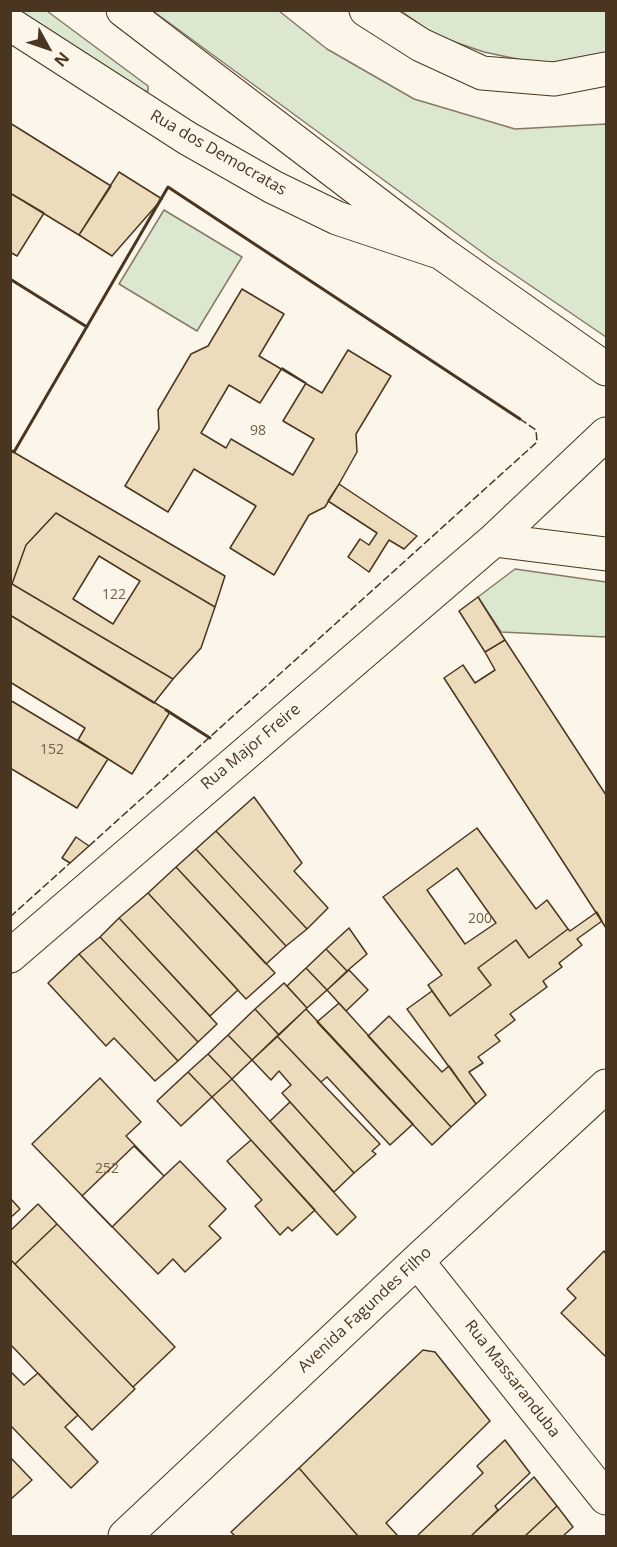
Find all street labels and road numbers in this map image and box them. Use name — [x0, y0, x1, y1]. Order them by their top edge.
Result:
street label: Rua dos Democratas — [146, 106, 290, 200]
street label: Rua Major Freire — [197, 700, 305, 794]
street label: Avenida Fagundes Filho — [294, 1243, 436, 1377]
street label: Rua Massaranduba — [460, 1316, 564, 1442]

